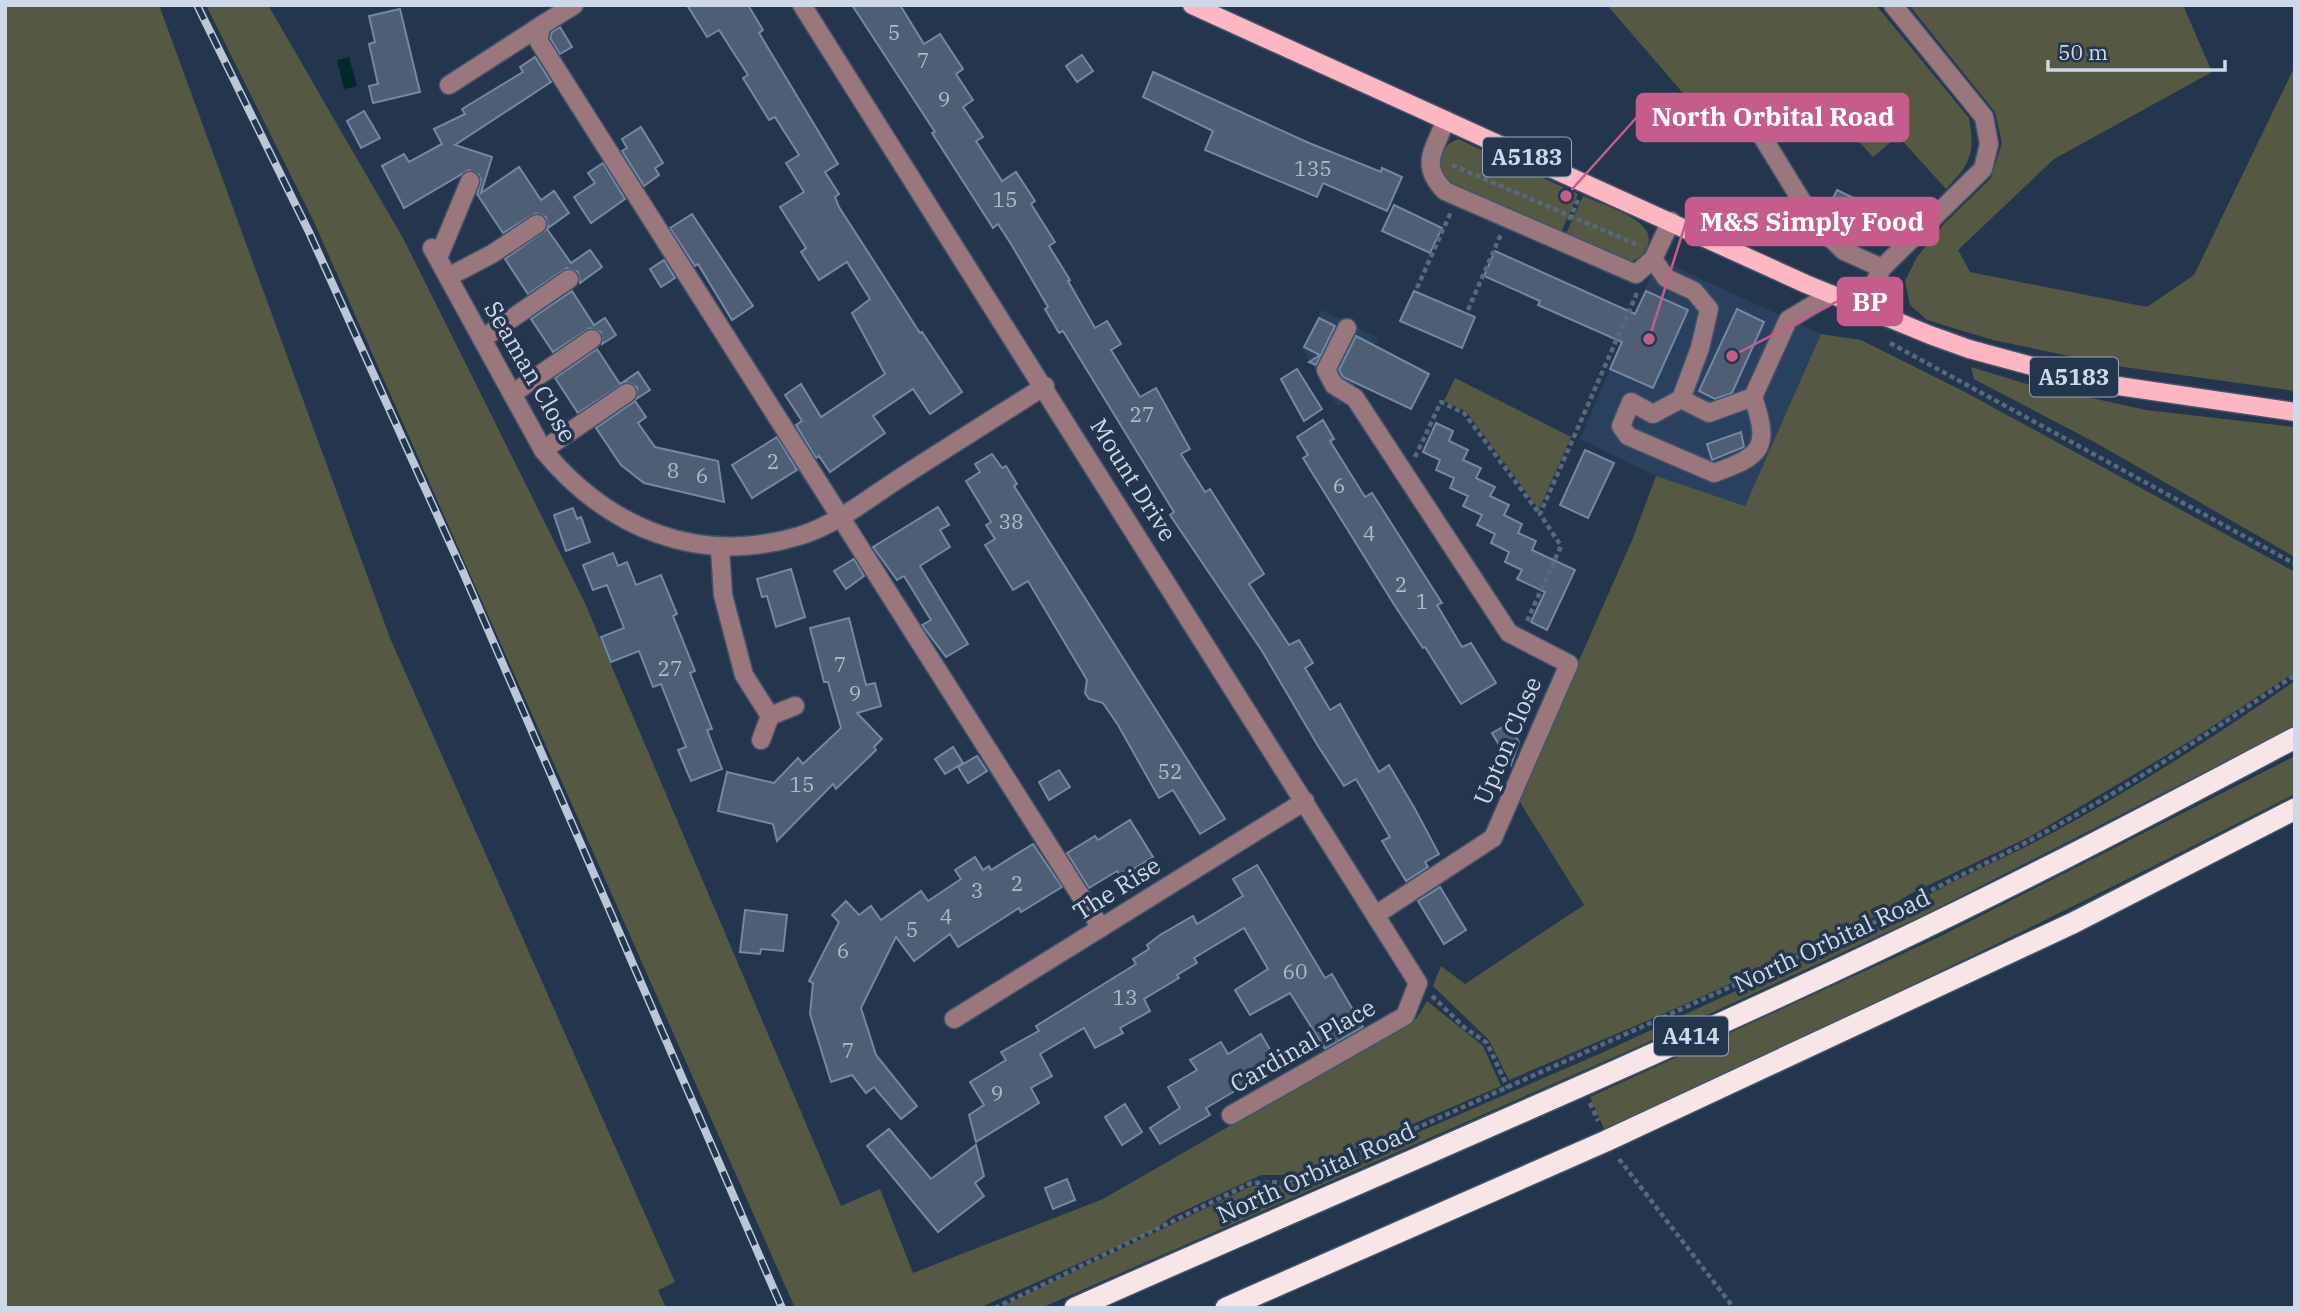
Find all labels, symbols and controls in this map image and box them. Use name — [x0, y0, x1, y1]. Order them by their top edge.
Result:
house number: 5 — [888, 18, 900, 46]
scale bar — [2048, 28, 2225, 72]
text: 50 m — [2058, 38, 2108, 66]
house number: 7 — [917, 46, 929, 74]
house number: 9 — [938, 85, 950, 113]
callout: North Orbital Road — [1637, 94, 1908, 141]
text: North Orbital Road — [1652, 99, 1894, 133]
road number: A5183 — [1483, 138, 1571, 176]
house number: 135 — [1294, 154, 1332, 182]
house number: 15 — [992, 185, 1018, 213]
callout: M&S Simply Food — [1686, 198, 1938, 245]
text: M&S Simply Food — [1700, 204, 1924, 238]
callout: BP — [1838, 278, 1902, 325]
text: BP — [1852, 284, 1888, 318]
street label: Seaman Close — [477, 295, 584, 448]
road number: A5183 — [2030, 358, 2118, 396]
house number: 27 — [1129, 400, 1155, 428]
street label: Mount Drive — [1083, 412, 1184, 547]
house number: 2 — [767, 447, 779, 475]
house number: 8 — [667, 456, 679, 484]
house number: 6 — [696, 461, 708, 489]
house number: 6 — [1333, 471, 1345, 499]
house number: 38 — [998, 507, 1024, 535]
house number: 4 — [1363, 519, 1375, 547]
house number: 2 — [1395, 570, 1407, 598]
house number: 1 — [1416, 587, 1428, 615]
house number: 7 — [834, 650, 846, 678]
house number: 27 — [657, 654, 683, 682]
street label: Upton Close — [1466, 672, 1548, 810]
house number: 9 — [849, 679, 861, 707]
house number: 52 — [1157, 757, 1183, 785]
house number: 15 — [789, 770, 815, 798]
street label: The Rise — [1067, 849, 1166, 928]
house number: 2 — [1011, 869, 1023, 897]
house number: 3 — [971, 876, 983, 904]
street label: North Orbital Road — [1728, 881, 1935, 1000]
house number: 4 — [940, 902, 952, 930]
house number: 5 — [906, 915, 918, 943]
house number: 6 — [837, 936, 849, 964]
house number: 60 — [1282, 957, 1308, 985]
house number: 13 — [1112, 983, 1138, 1011]
street label: Cardinal Place — [1224, 991, 1381, 1100]
road number: A414 — [1654, 1016, 1728, 1056]
house number: 7 — [842, 1036, 854, 1064]
house number: 9 — [991, 1079, 1003, 1107]
street label: North Orbital Road — [1212, 1114, 1420, 1230]

